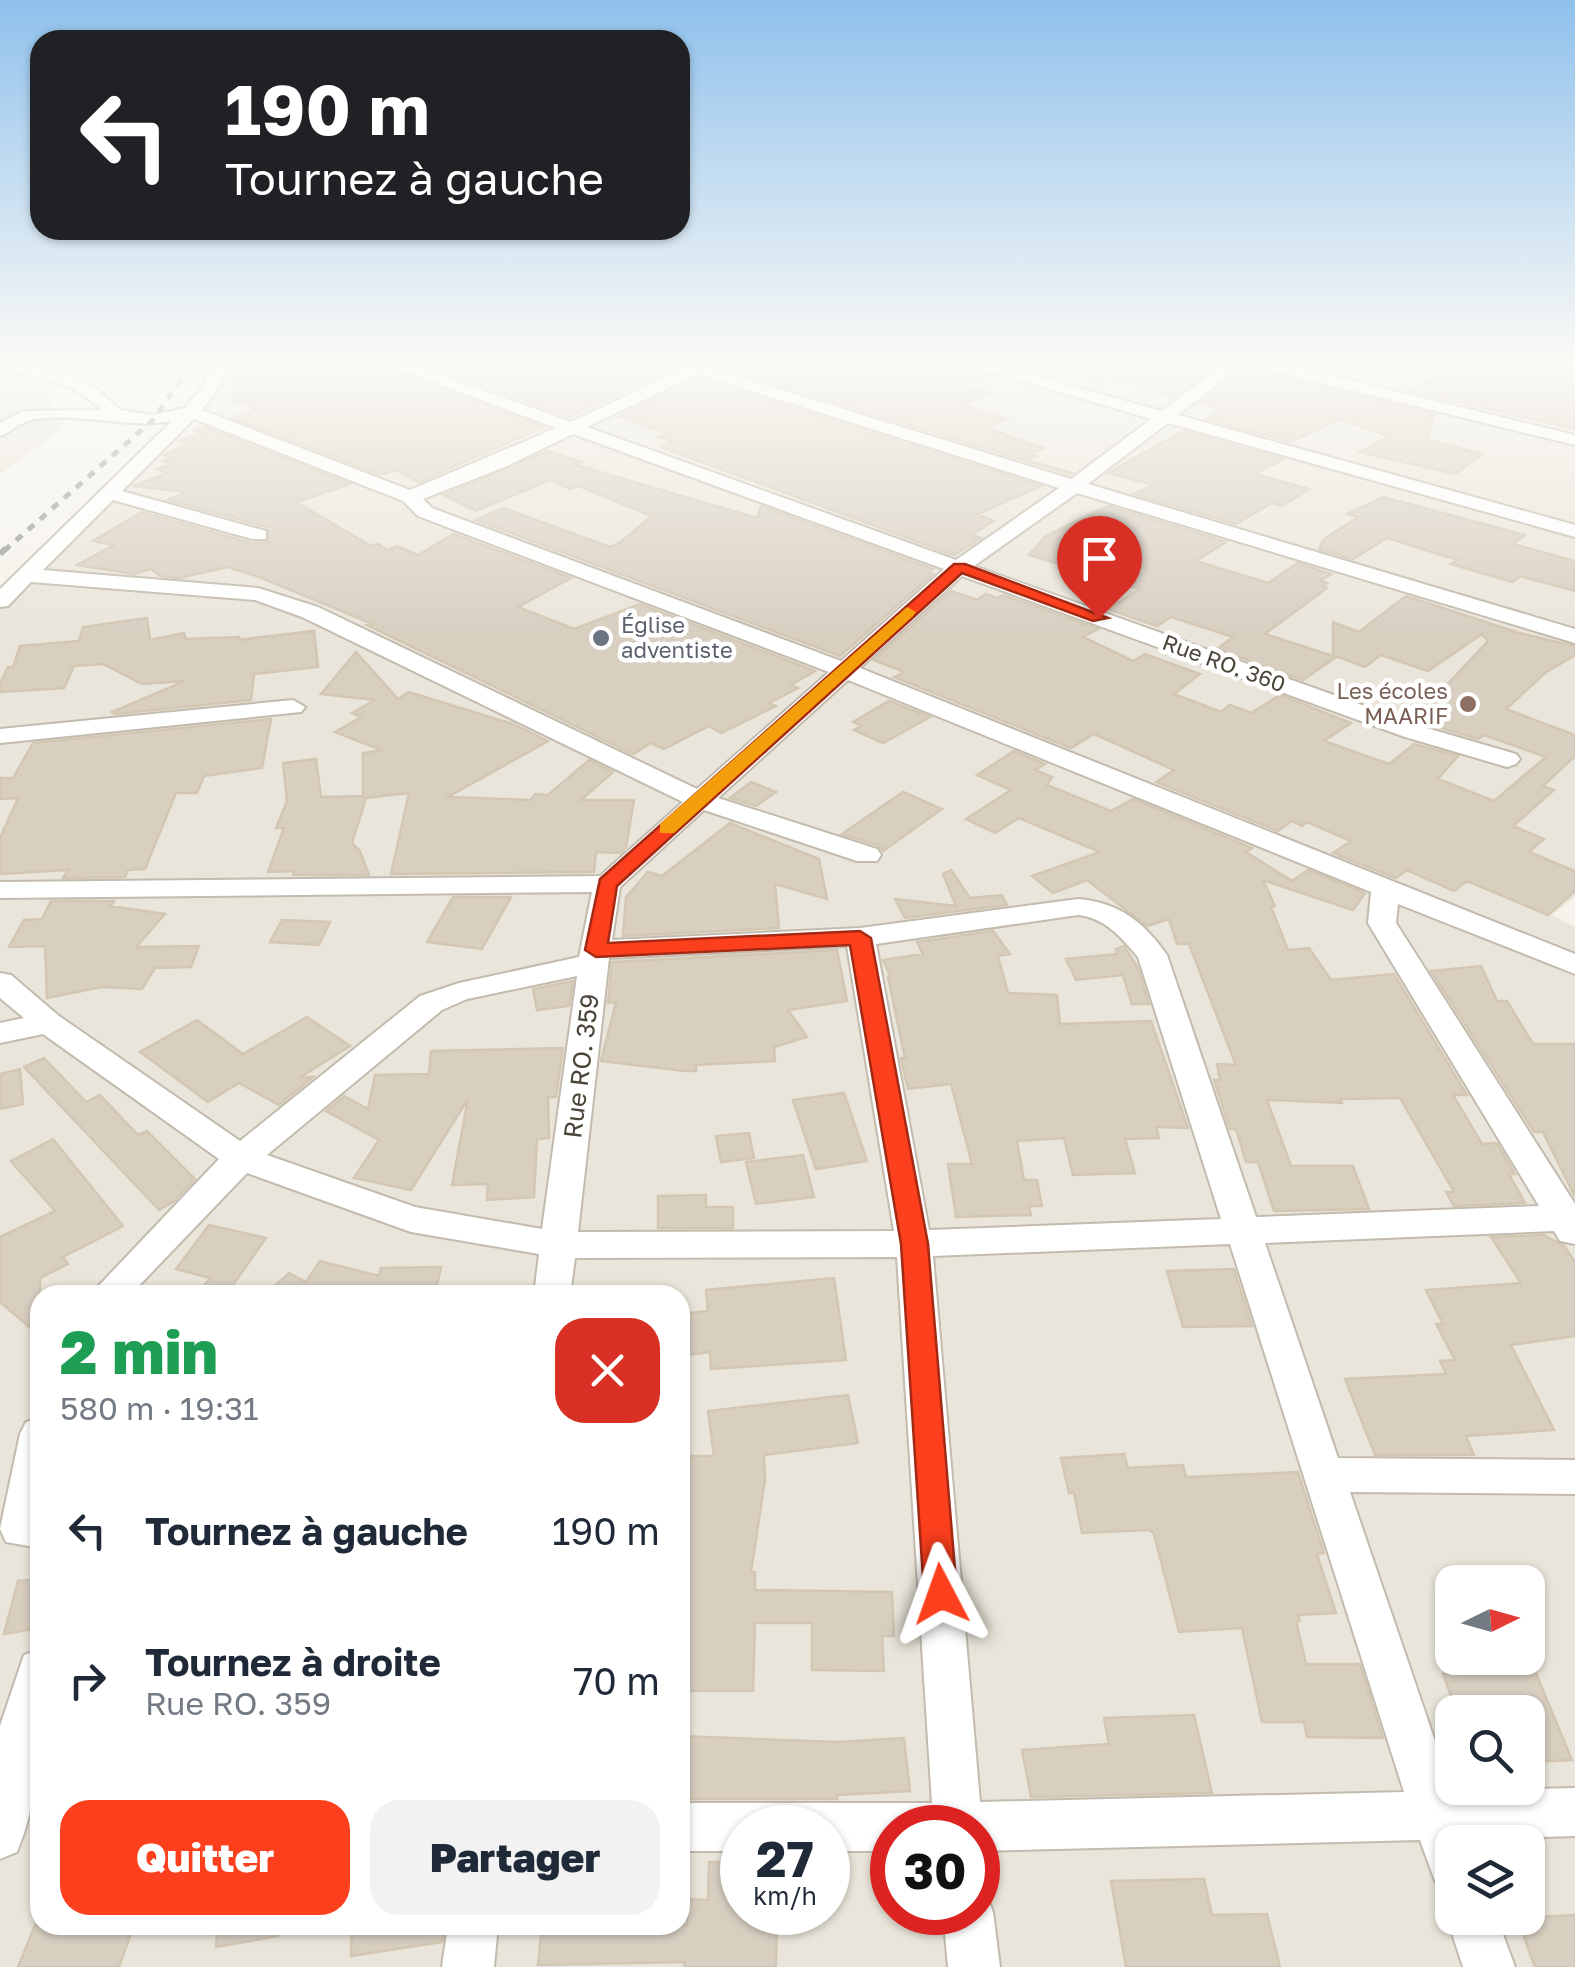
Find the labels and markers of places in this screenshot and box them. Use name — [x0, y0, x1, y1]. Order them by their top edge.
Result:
pin — [1057, 516, 1142, 619]
place label: Église adventiste — [621, 611, 733, 663]
marker: Église adventiste — [590, 627, 612, 649]
place label: Les écoles MAARIF — [1337, 677, 1448, 729]
marker: Les écoles MAARIF — [1457, 693, 1479, 715]

